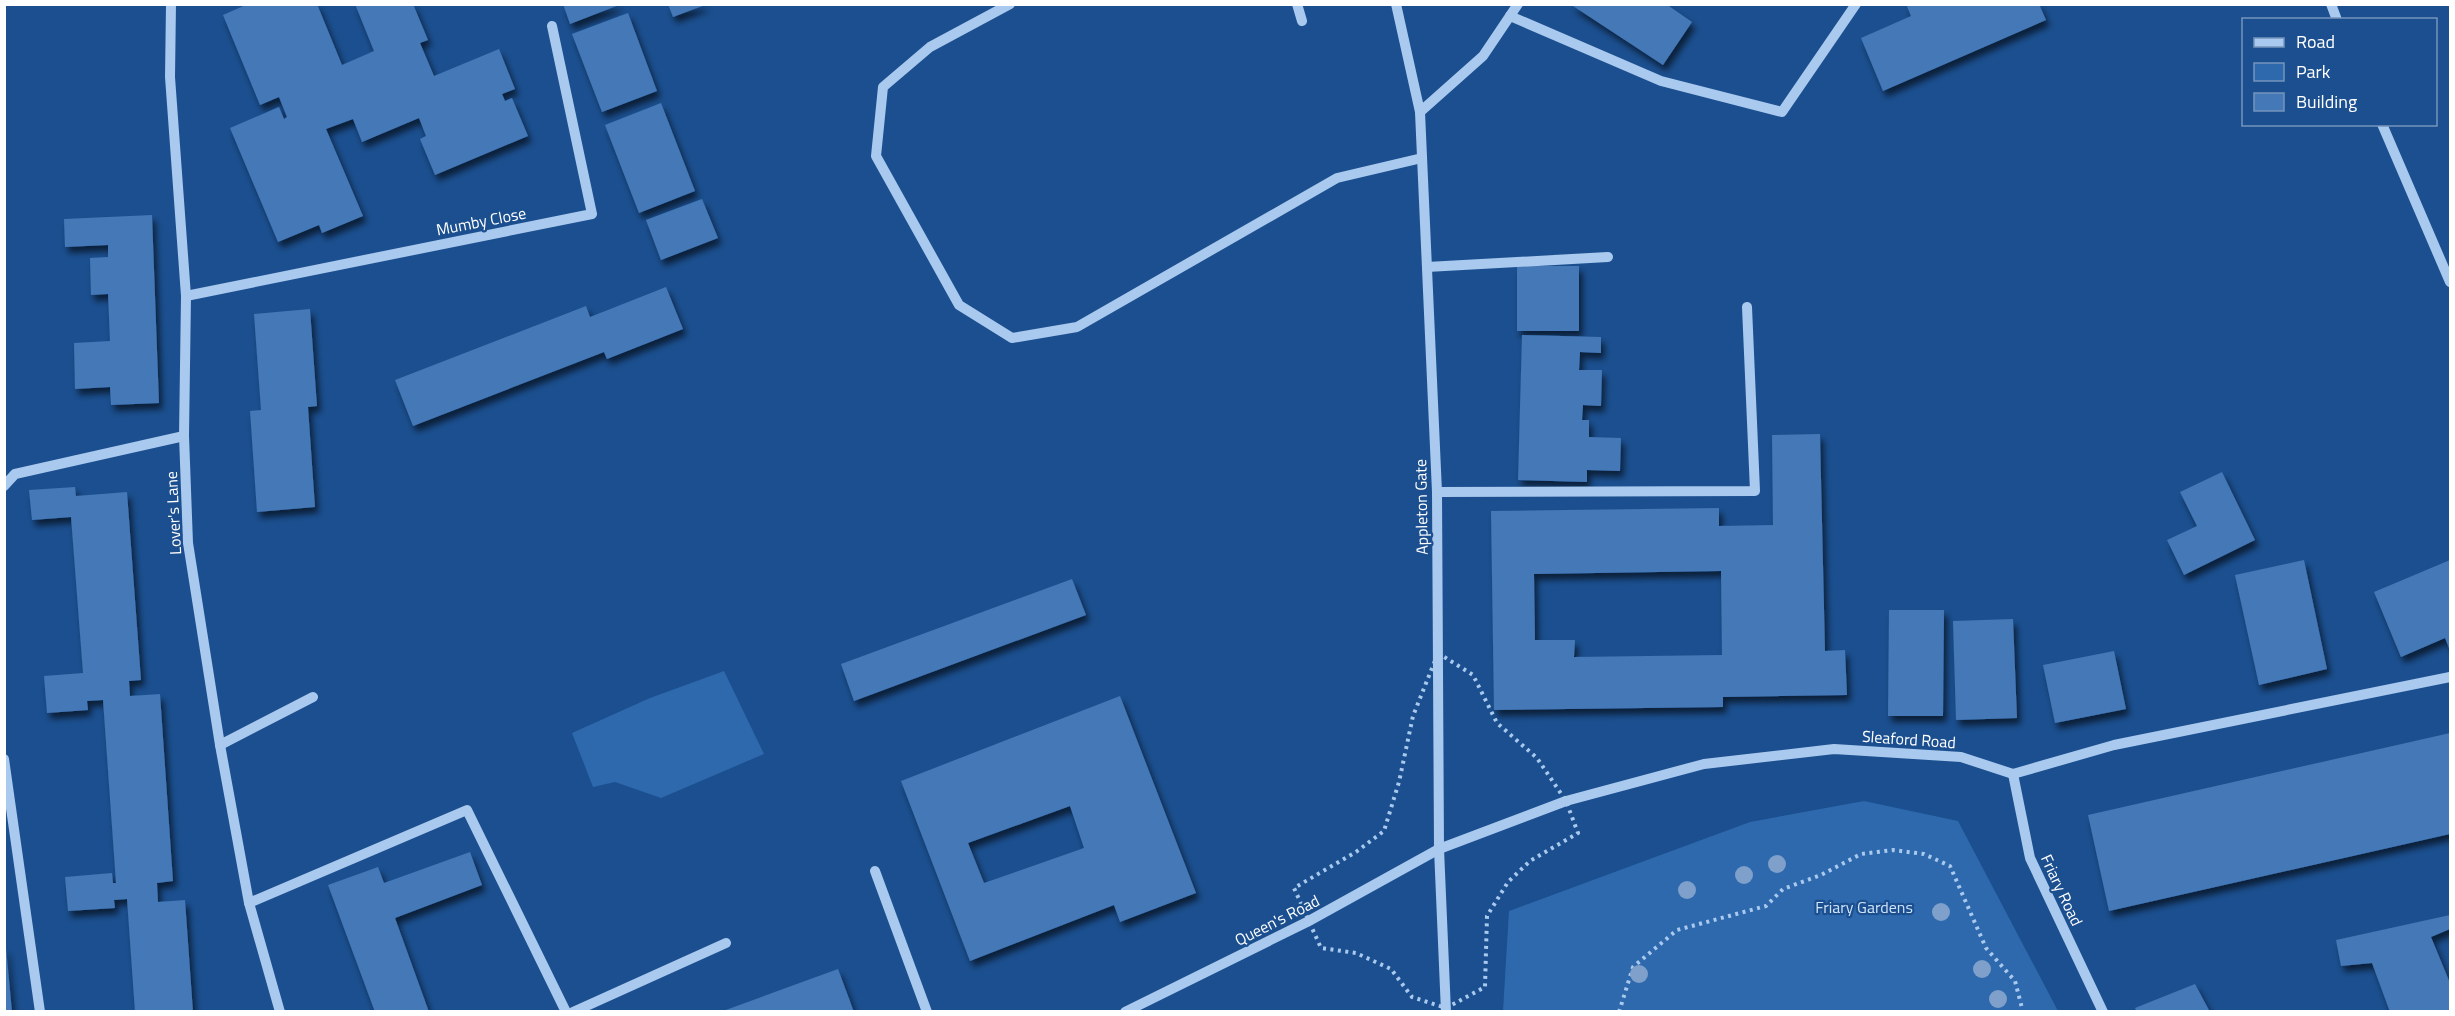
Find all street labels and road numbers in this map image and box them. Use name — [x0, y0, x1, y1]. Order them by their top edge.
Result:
street label: Mumby Close — [434, 201, 528, 241]
street label: Appleton Gate — [1408, 459, 1434, 555]
street label: Lover's Lane — [159, 471, 187, 555]
street label: Sleaford Road — [1861, 724, 1957, 754]
street label: Friary Road — [2035, 850, 2089, 930]
street label: Queen's Road — [1230, 888, 1324, 952]

